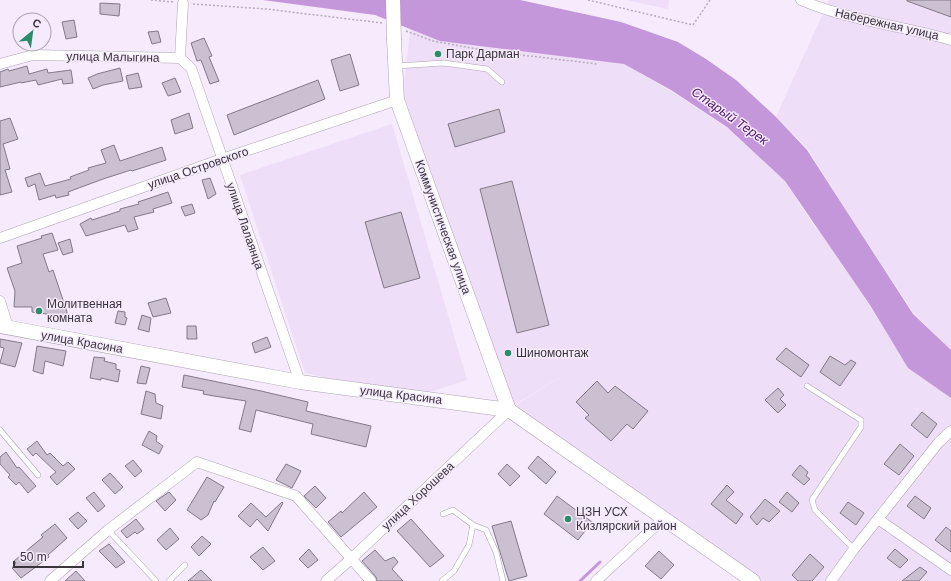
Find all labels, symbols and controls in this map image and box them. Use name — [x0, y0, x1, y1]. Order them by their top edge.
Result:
street label: Набережная улица — [834, 5, 941, 43]
north arrow — [12, 12, 52, 52]
text: С — [30, 16, 43, 30]
place label: Парк Дарман — [446, 47, 520, 61]
street label: улица Малыгина — [66, 49, 160, 65]
marker: Парк Дарман — [433, 49, 443, 59]
water label: Старый Терек — [689, 84, 772, 149]
street label: улица Островского — [146, 144, 251, 192]
street label: Коммунистическая улица — [412, 158, 474, 296]
street label: улица Лалаянца — [224, 181, 267, 272]
place label: Молитвенная комната — [47, 297, 122, 325]
marker: Молитвенная комната — [34, 306, 44, 316]
street label: улица Красина — [40, 328, 124, 356]
place label: Шиномонтаж — [516, 346, 589, 360]
marker: Шиномонтаж — [503, 348, 513, 358]
street label: улица Красина — [359, 383, 443, 407]
street label: улица Хорошева — [379, 459, 457, 533]
place label: ЦЗН УСХ Кизлярский район — [576, 505, 677, 533]
marker: ЦЗН УСХ Кизлярский район — [563, 514, 573, 524]
scale bar — [14, 543, 83, 569]
text: 50 m — [20, 550, 47, 564]

